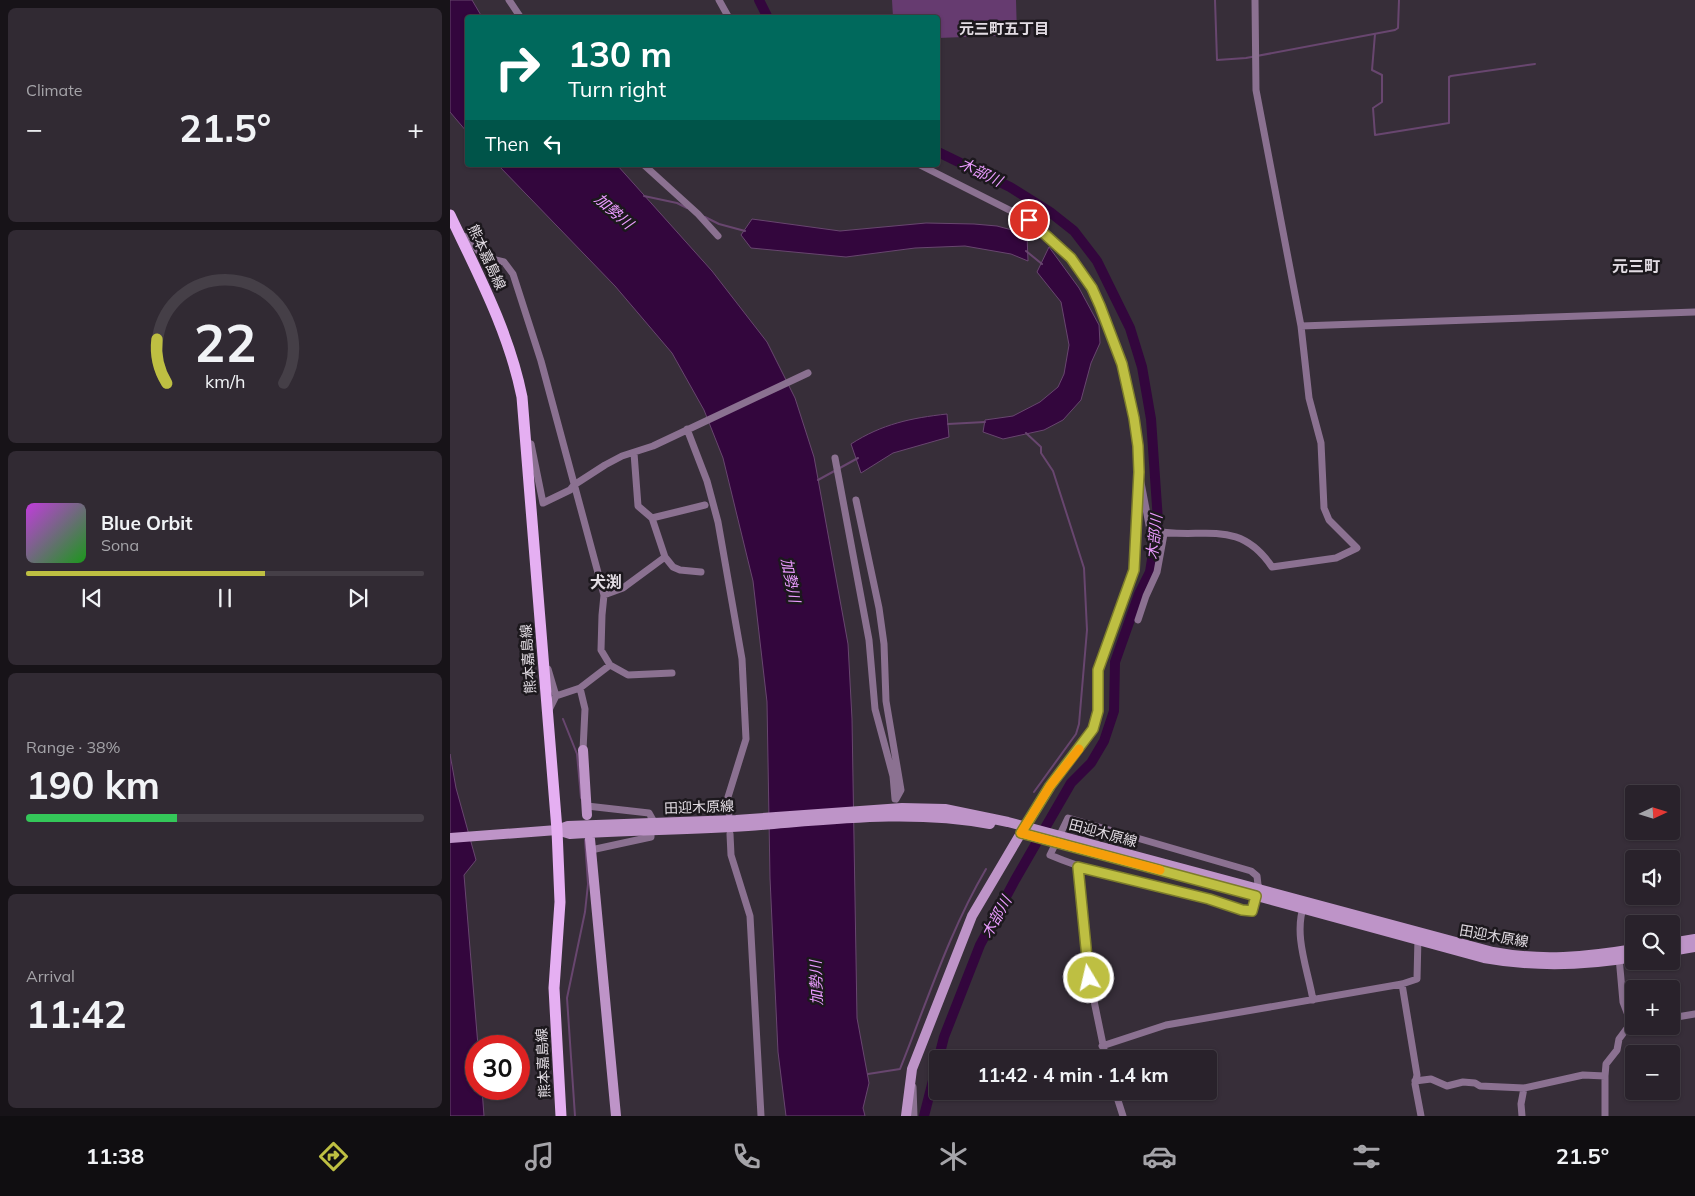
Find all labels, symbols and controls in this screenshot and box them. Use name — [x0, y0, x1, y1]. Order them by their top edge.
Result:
district label: 元三町五丁目 — [959, 19, 1049, 38]
text: 130 m — [568, 32, 672, 76]
icon: right — [485, 35, 550, 100]
text: Turn right — [568, 75, 666, 103]
text: Climate — [26, 80, 82, 100]
text: 21.5° — [179, 104, 271, 152]
text: − — [26, 111, 43, 146]
text: + — [407, 111, 424, 146]
icon: left — [539, 130, 567, 158]
text: Then — [485, 132, 529, 156]
water label: 木部川 — [957, 154, 1007, 191]
water label: 加勢川 — [591, 189, 639, 234]
pin — [1008, 199, 1050, 241]
icon: arrive — [1015, 206, 1043, 234]
street label: 熊本嘉島線 — [464, 221, 510, 293]
district label: 元三町 — [1612, 256, 1660, 276]
text: 22 — [194, 310, 256, 375]
text: km/h — [205, 370, 245, 392]
text: Blue Orbit — [101, 511, 192, 535]
water label: 木部川 — [1142, 512, 1166, 560]
text: Sona — [101, 535, 139, 555]
water label: 加勢川 — [777, 556, 805, 606]
district label: 犬渕 — [590, 572, 622, 592]
icon: previous — [78, 584, 106, 612]
icon: pause — [211, 584, 239, 612]
icon: next — [344, 584, 372, 612]
street label: 熊本嘉島線 — [517, 623, 539, 695]
text: Range · 38% — [26, 737, 121, 757]
text: 190 km — [26, 761, 160, 809]
north arrow — [1625, 785, 1680, 840]
map controls — [1625, 785, 1680, 1100]
street label: 田迎木原線 — [664, 797, 734, 817]
street label: 田迎木原線 — [1067, 815, 1139, 851]
button: sound — [1625, 850, 1680, 905]
water label: 木部川 — [977, 891, 1016, 941]
button: search — [1625, 915, 1680, 970]
street label: 田迎木原線 — [1458, 921, 1530, 951]
position arrow — [1062, 951, 1114, 1003]
water label: 加勢川 — [806, 958, 826, 1006]
text: Arrival — [26, 966, 75, 986]
button: + — [1625, 980, 1680, 1035]
text: 11:42 — [26, 990, 127, 1038]
street label: 熊本嘉島線 — [532, 1028, 554, 1098]
speed limit sign: 30 — [465, 1035, 530, 1100]
button: − — [1625, 1045, 1680, 1100]
text: 11:42 · 4 min · 1.4 km — [977, 1063, 1169, 1087]
icon: directions — [316, 1139, 351, 1174]
icon: music — [522, 1139, 557, 1174]
icon: phone — [729, 1139, 764, 1174]
icon: climate — [936, 1139, 971, 1174]
icon: car — [1142, 1139, 1177, 1174]
icon: filters — [1349, 1139, 1384, 1174]
text: 11:38 — [86, 1142, 144, 1170]
text: 21.5° — [1556, 1142, 1609, 1170]

